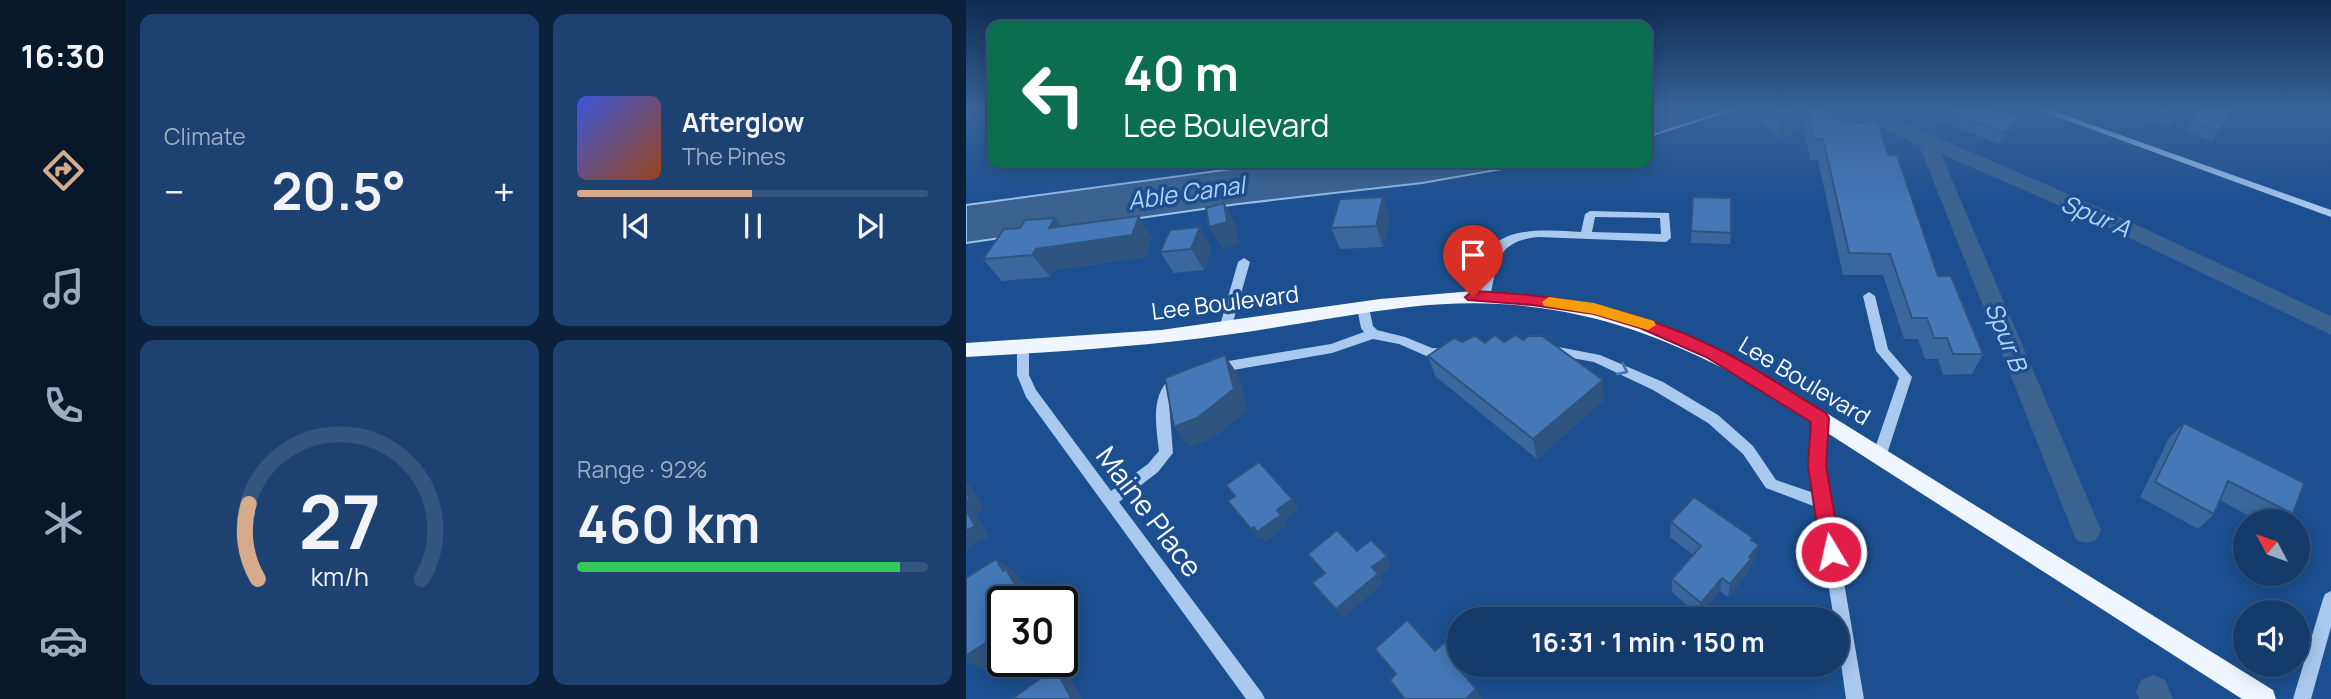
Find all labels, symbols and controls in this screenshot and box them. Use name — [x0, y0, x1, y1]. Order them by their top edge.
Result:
text: 16:30 — [21, 34, 105, 78]
text: 40 m — [1123, 39, 1239, 106]
icon: left — [1008, 49, 1099, 140]
text: Lee Boulevard — [1123, 103, 1329, 147]
text: Afterglow — [682, 104, 804, 140]
text: Climate — [164, 120, 246, 152]
text: The Pines — [682, 140, 786, 172]
icon: directions — [39, 146, 88, 195]
text: 20.5° — [271, 155, 406, 226]
text: − — [164, 165, 185, 217]
text: + — [493, 165, 515, 217]
water label: Able Canal — [1126, 167, 1250, 217]
water label: Spur A — [2056, 186, 2136, 244]
icon: previous — [617, 207, 655, 245]
icon: pause — [734, 207, 772, 245]
icon: next — [851, 207, 889, 245]
pin — [1443, 225, 1503, 297]
icon: arrive — [1454, 236, 1492, 274]
icon: music — [39, 264, 88, 313]
street label: Lee Boulevard — [1149, 277, 1301, 327]
water label: Spur B — [1978, 297, 2037, 377]
street label: Lee Boulevard — [1733, 328, 1877, 432]
one-way arrow — [1616, 361, 1628, 375]
icon: phone — [39, 381, 88, 430]
street label: Maine Place — [1088, 438, 1212, 584]
text: Range · 92% — [577, 453, 708, 485]
text: 27 — [298, 471, 381, 571]
text: 460 km — [577, 488, 760, 559]
icon: climate — [39, 498, 88, 547]
north arrow — [2233, 509, 2310, 586]
map controls — [2233, 509, 2310, 677]
position arrow — [1794, 515, 1868, 589]
text: km/h — [310, 558, 369, 593]
speed limit sign: 30 — [987, 586, 1078, 677]
button: sound — [2233, 600, 2310, 677]
icon: car — [39, 616, 88, 665]
text: 16:31 · 1 min · 150 m — [1531, 624, 1765, 660]

